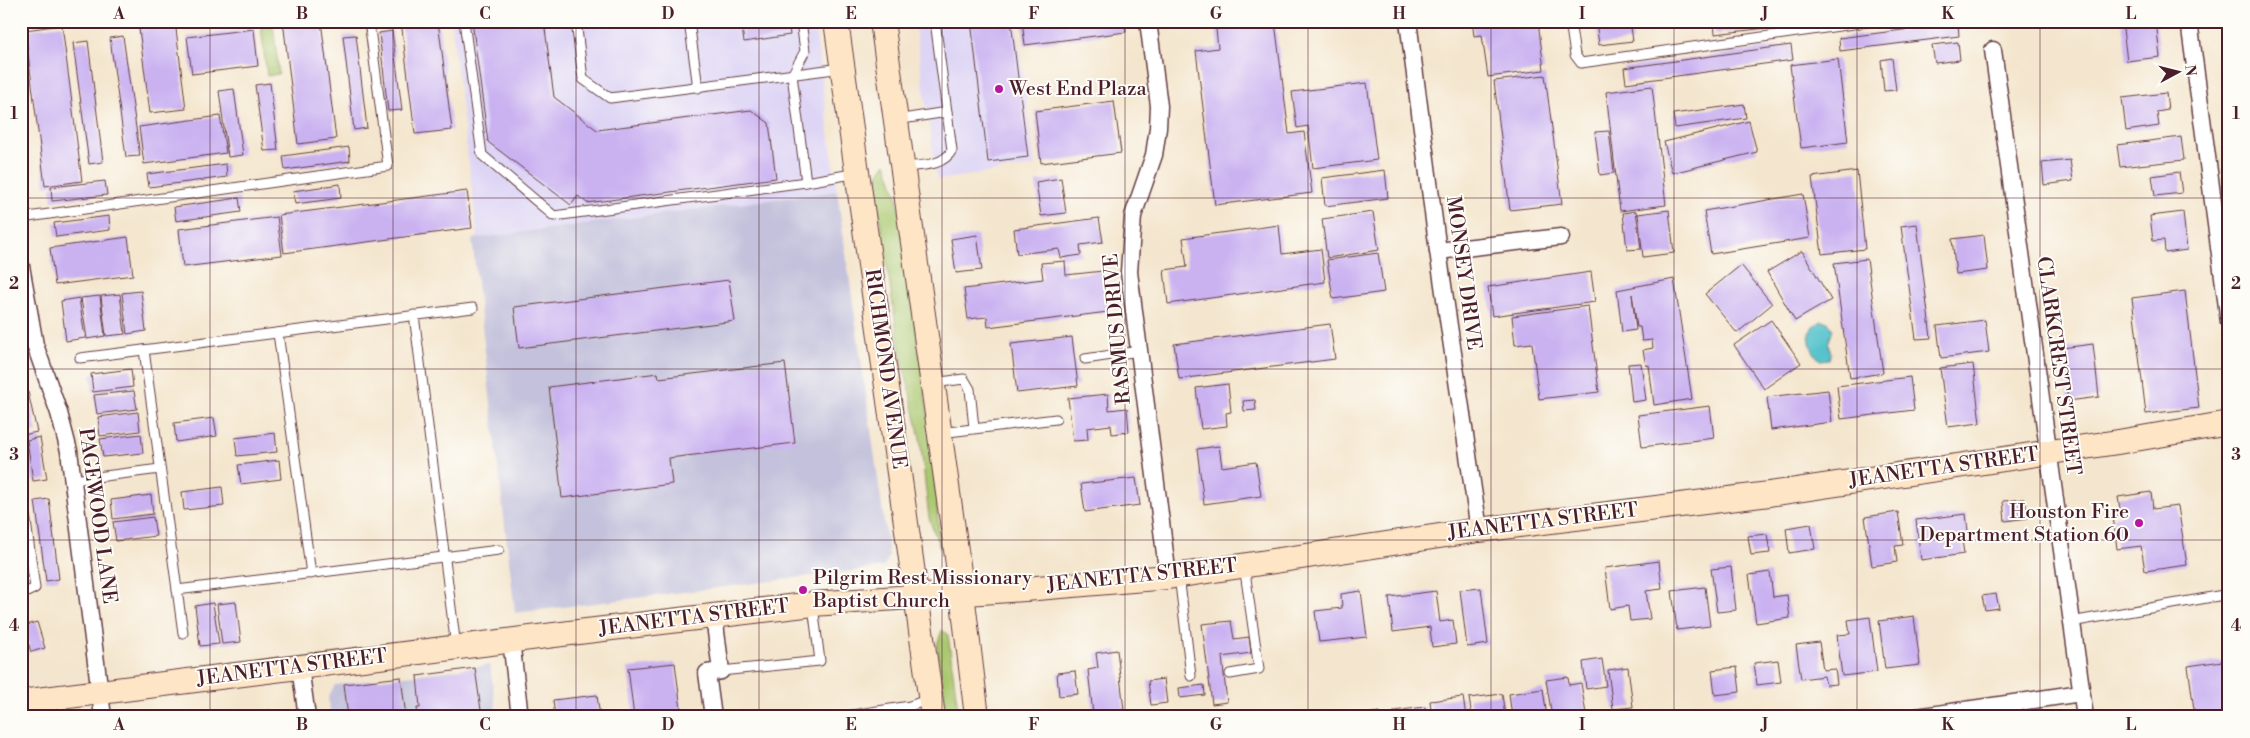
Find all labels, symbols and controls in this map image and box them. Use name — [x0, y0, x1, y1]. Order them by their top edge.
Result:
text: A — [112, 4, 125, 24]
text: B — [296, 4, 308, 24]
text: C — [479, 4, 491, 24]
text: D — [662, 4, 675, 24]
text: E — [845, 4, 857, 24]
text: F — [1028, 4, 1040, 24]
text: G — [1210, 4, 1223, 24]
text: H — [1392, 4, 1406, 24]
text: I — [1579, 4, 1585, 24]
text: J — [1760, 4, 1768, 24]
text: K — [1942, 4, 1956, 24]
text: L — [2126, 4, 2137, 24]
north arrow — [2152, 48, 2202, 98]
text: N — [2180, 64, 2200, 77]
place label: West End Plaza — [1008, 77, 1148, 102]
marker: West End Plaza — [993, 83, 1005, 95]
text: 1 — [10, 104, 18, 124]
text: 1 — [2232, 104, 2240, 124]
street label: MONSEY DRIVE — [1440, 194, 1486, 352]
street label: RASMUS DRIVE — [1099, 252, 1137, 406]
street label: CLARKCREST STREET — [2030, 255, 2086, 477]
street label: RICHMOND AVENUE — [859, 267, 911, 471]
text: 2 — [9, 274, 19, 294]
text: 2 — [2231, 274, 2241, 294]
street label: PAGEWOOD LANE — [72, 427, 122, 605]
street label: JEANETTA STREET — [1846, 442, 2041, 494]
text: 3 — [9, 445, 19, 465]
text: 3 — [2231, 445, 2241, 465]
street label: JEANETTA STREET — [1445, 498, 1640, 546]
place label: Houston Fire Department Station 60 — [1919, 500, 2129, 548]
marker: Houston Fire Department Station 60 — [2133, 517, 2145, 529]
street label: JEANETTA STREET — [1045, 554, 1238, 599]
place label: Pilgrim Rest Missionary Baptist Church — [812, 566, 1032, 614]
marker: Pilgrim Rest Missionary Baptist Church — [797, 584, 809, 596]
street label: JEANETTA STREET — [596, 594, 791, 642]
text: 4 — [9, 616, 20, 636]
text: 4 — [2231, 616, 2242, 636]
street label: JEANETTA STREET — [194, 644, 389, 692]
text: A — [112, 715, 125, 735]
text: B — [296, 715, 308, 735]
text: C — [479, 715, 491, 735]
text: D — [662, 715, 675, 735]
text: E — [845, 715, 857, 735]
text: F — [1028, 715, 1040, 735]
text: G — [1210, 715, 1223, 735]
text: H — [1392, 715, 1406, 735]
text: I — [1579, 715, 1585, 735]
text: J — [1760, 715, 1768, 735]
text: K — [1942, 715, 1956, 735]
text: L — [2126, 715, 2137, 735]

